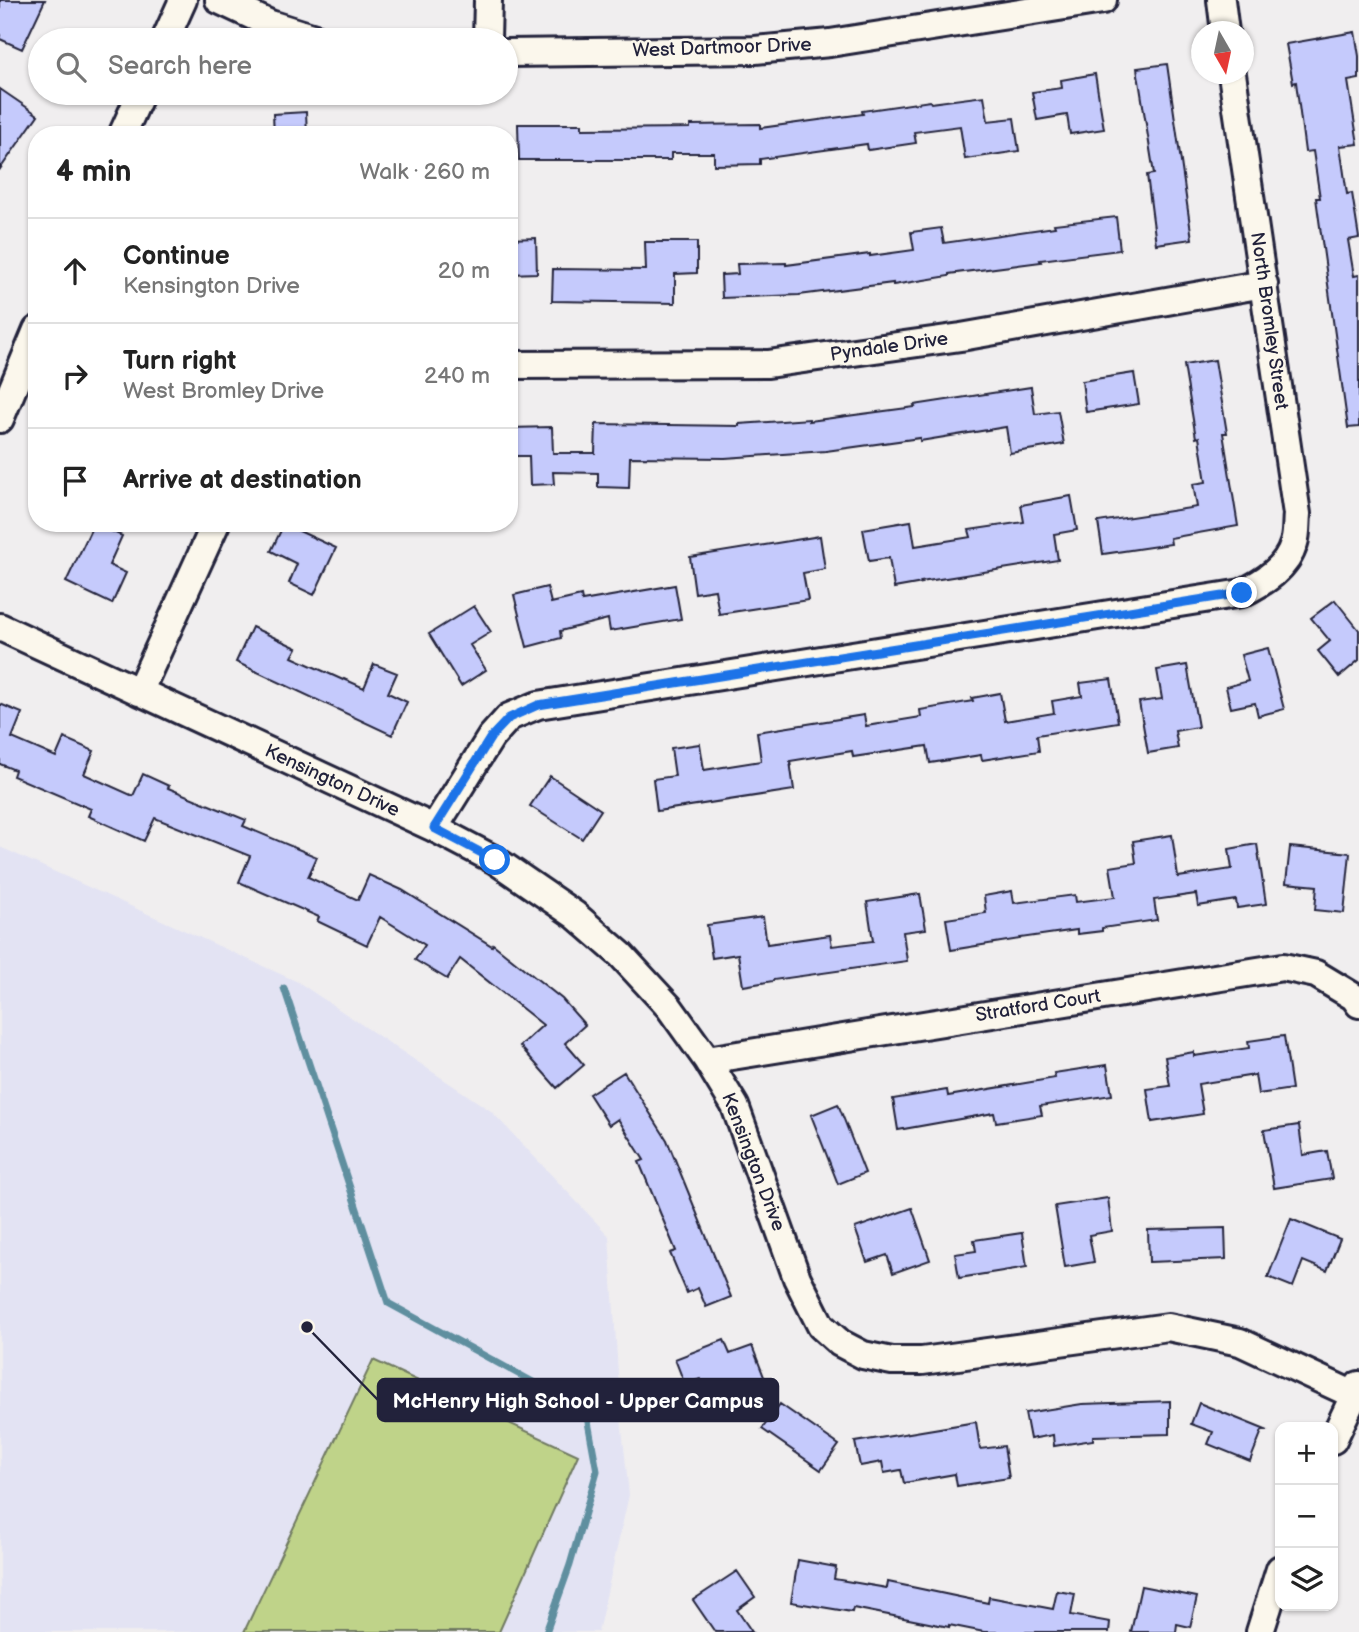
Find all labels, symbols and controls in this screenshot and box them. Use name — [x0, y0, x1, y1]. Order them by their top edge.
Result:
north arrow — [1191, 21, 1254, 84]
search box — [28, 28, 518, 105]
street label: West Dartmoor Drive — [632, 33, 812, 63]
icon: search — [52, 48, 90, 86]
text: Search here — [108, 51, 252, 82]
text: 4 min — [56, 154, 131, 190]
text: Walk · 260 m — [360, 158, 490, 186]
street label: North Bromley Street — [1245, 231, 1293, 411]
text: Continue — [123, 241, 230, 272]
icon: ahead — [56, 252, 94, 290]
text: 20 m — [438, 257, 490, 285]
text: Kensington Drive — [123, 272, 300, 300]
street label: Pyndale Drive — [829, 327, 949, 367]
text: Turn right — [123, 346, 236, 377]
icon: right — [56, 357, 94, 395]
text: 240 m — [424, 362, 490, 390]
text: West Bromley Drive — [123, 377, 324, 405]
icon: arrive — [56, 462, 94, 500]
text: Arrive at destination — [123, 465, 362, 496]
route end — [1226, 577, 1257, 608]
street label: Kensington Drive — [261, 740, 403, 822]
route start — [479, 844, 510, 875]
street label: Stratford Court — [974, 985, 1102, 1027]
street label: Kensington Drive — [716, 1090, 790, 1234]
callout: McHenry High School - Upper Campus — [378, 1379, 778, 1421]
text: McHenry High School - Upper Campus — [392, 1389, 764, 1414]
map controls — [1275, 1422, 1338, 1611]
button: + — [1275, 1422, 1338, 1485]
button: − — [1275, 1485, 1338, 1548]
button: layers — [1275, 1548, 1338, 1611]

